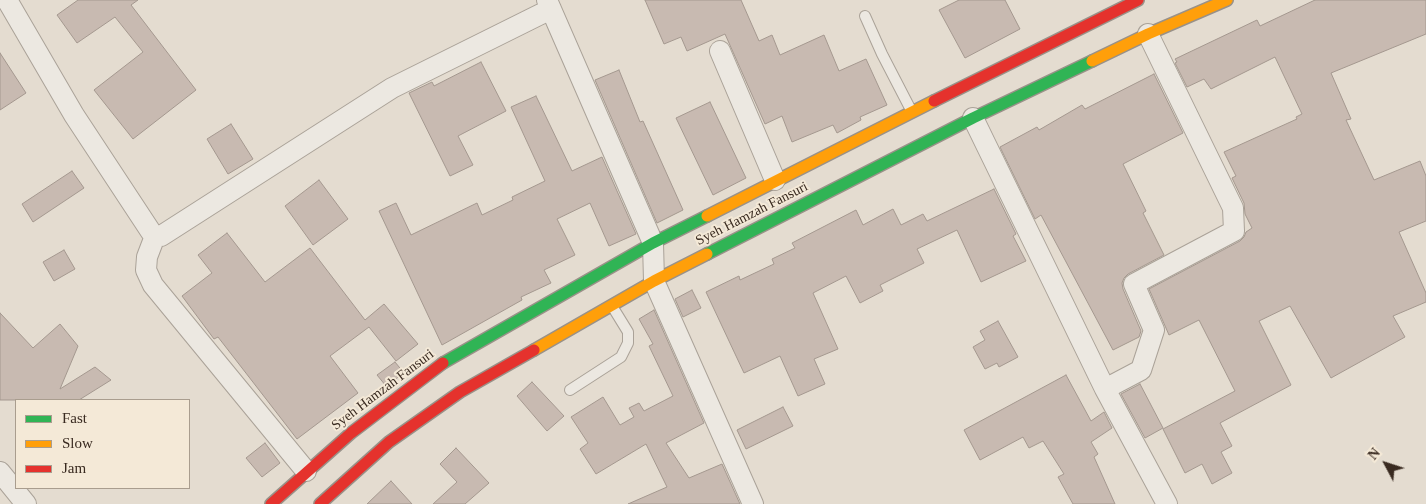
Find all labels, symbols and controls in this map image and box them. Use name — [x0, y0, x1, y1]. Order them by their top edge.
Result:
street label: Syeh Hamzah Fansuri — [693, 178, 811, 250]
street label: Syeh Hamzah Fansuri — [329, 346, 437, 434]
legend — [15, 399, 190, 489]
text: Fast — [62, 410, 87, 426]
text: Slow — [62, 435, 93, 451]
north arrow — [1361, 439, 1411, 489]
text: N — [1365, 445, 1383, 463]
text: Jam — [62, 460, 86, 476]

